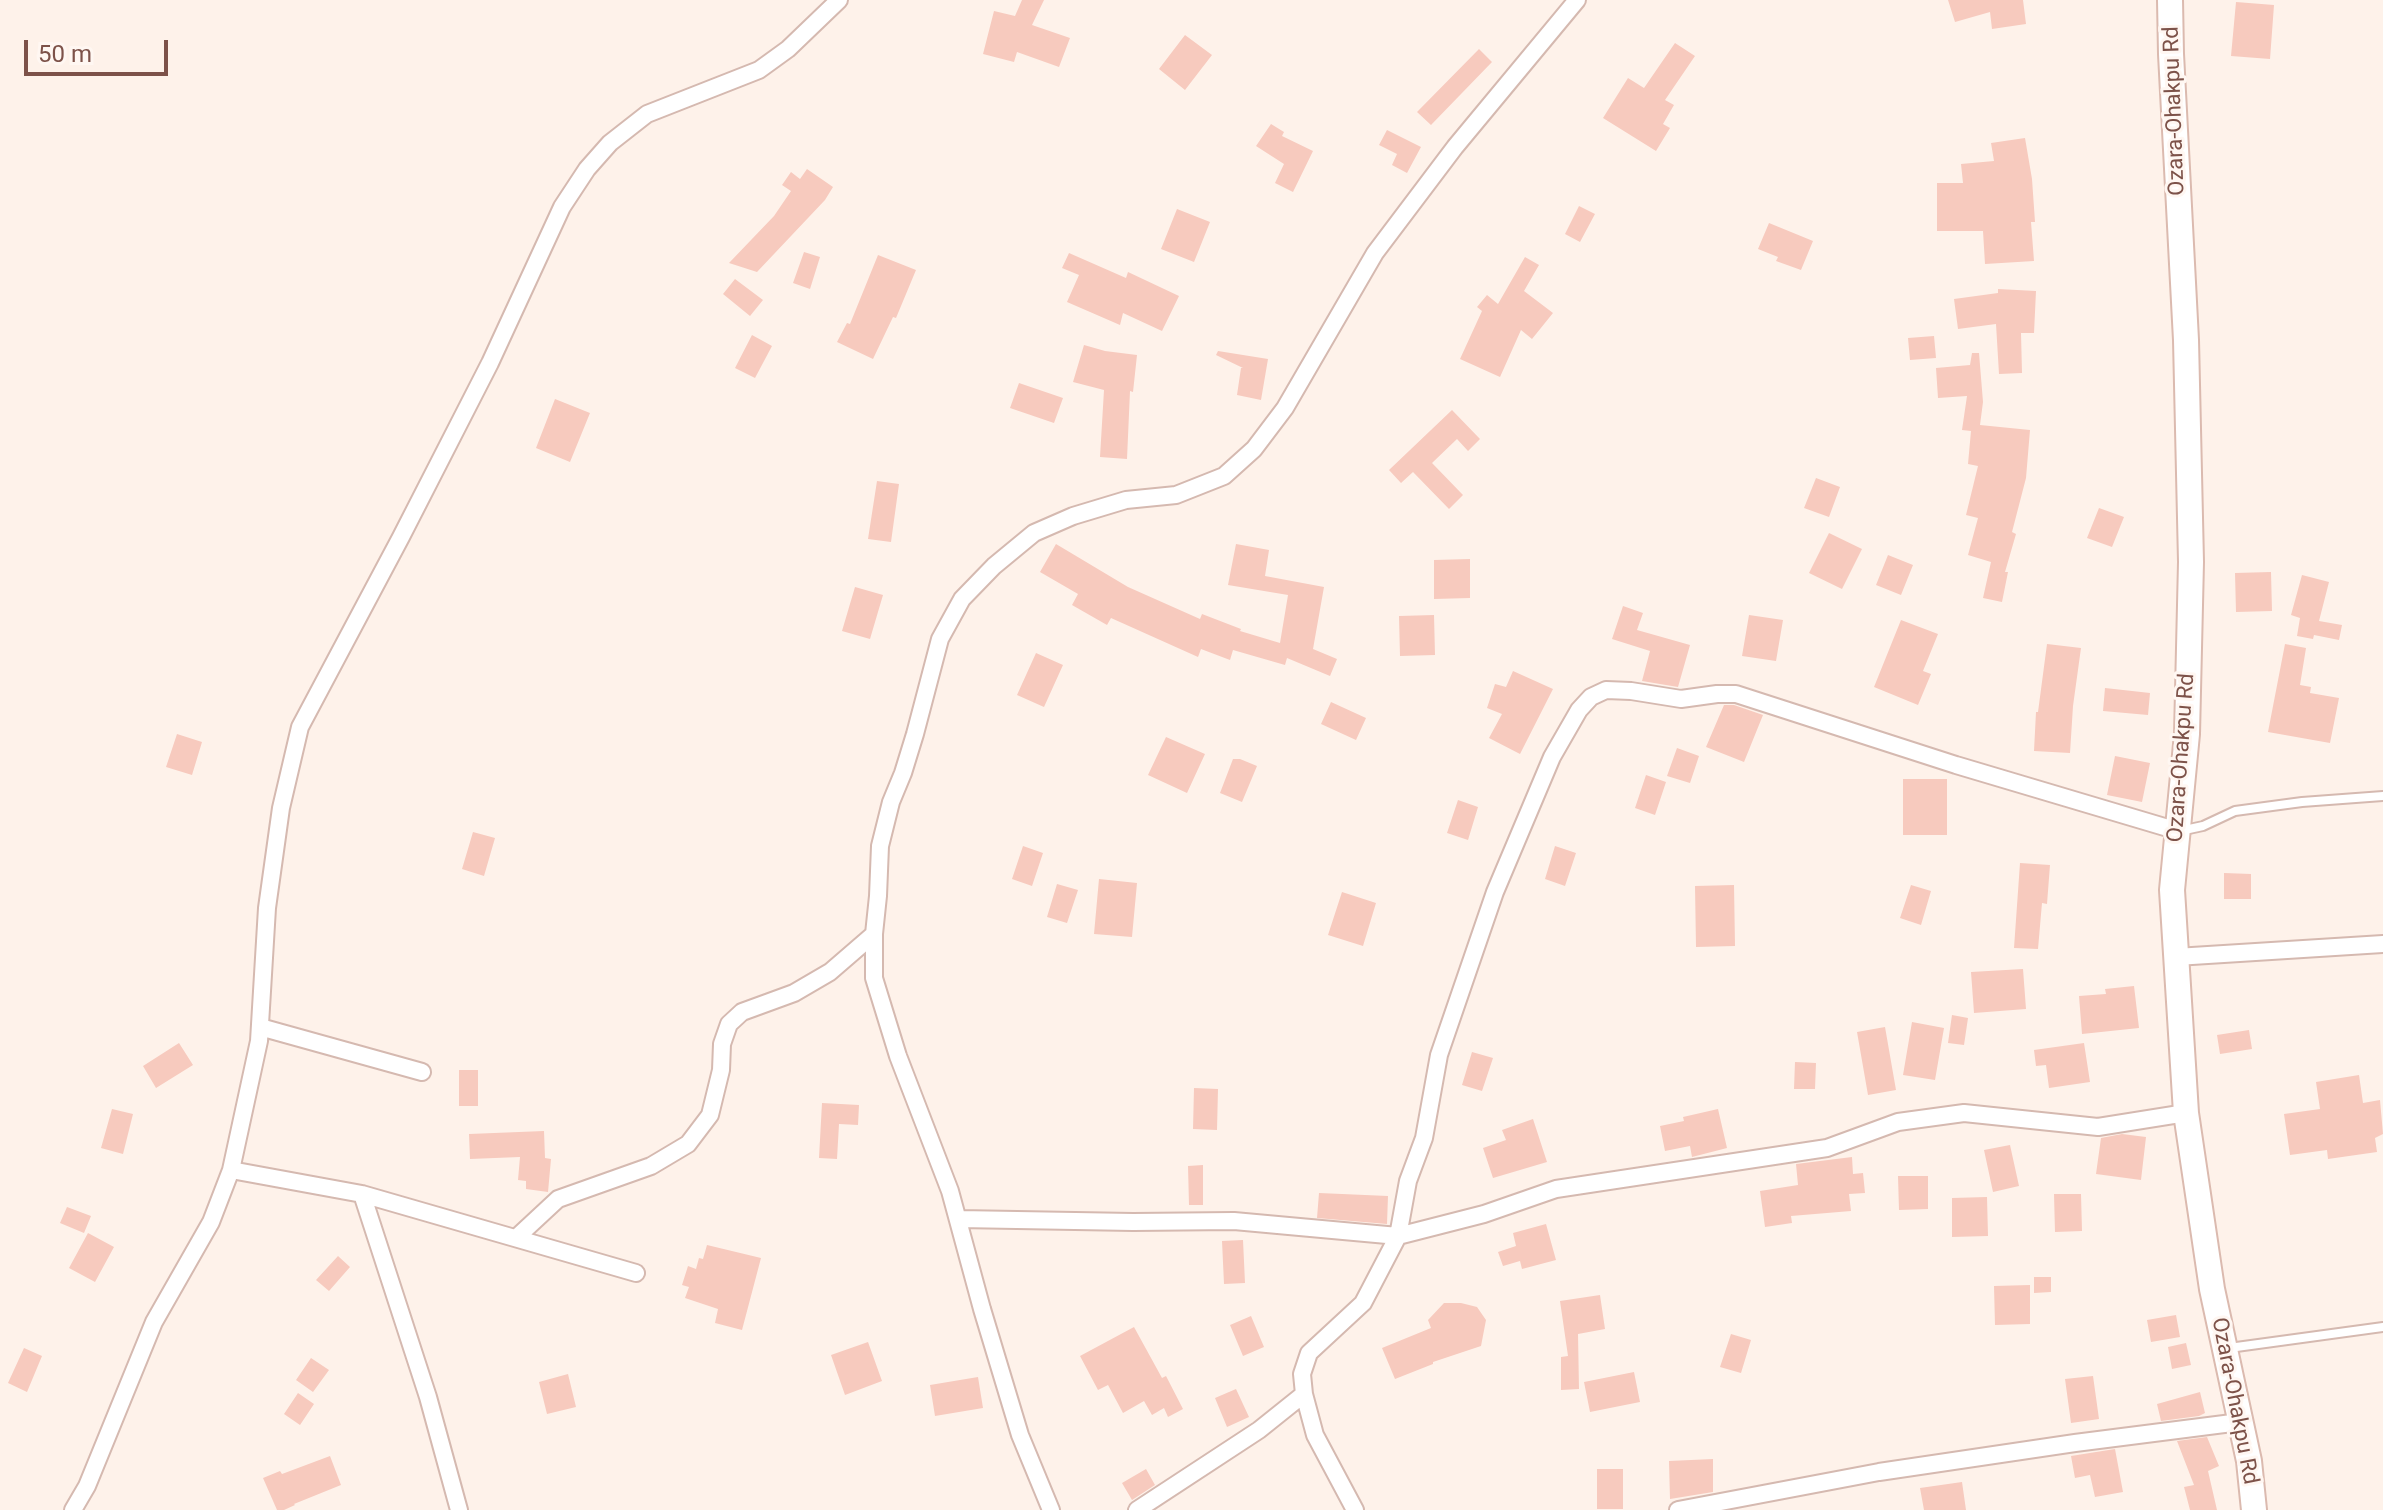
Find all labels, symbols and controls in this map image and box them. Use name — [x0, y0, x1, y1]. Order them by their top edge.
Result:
scale bar — [28, 24, 172, 74]
street label: Ozara-Ohakpu Rd — [2159, 26, 2191, 196]
text: 50 m — [38, 40, 92, 68]
street label: Ozara-Ohakpu Rd — [2163, 673, 2201, 843]
street label: Ozara-Ohakpu Rd — [2205, 1315, 2263, 1487]

